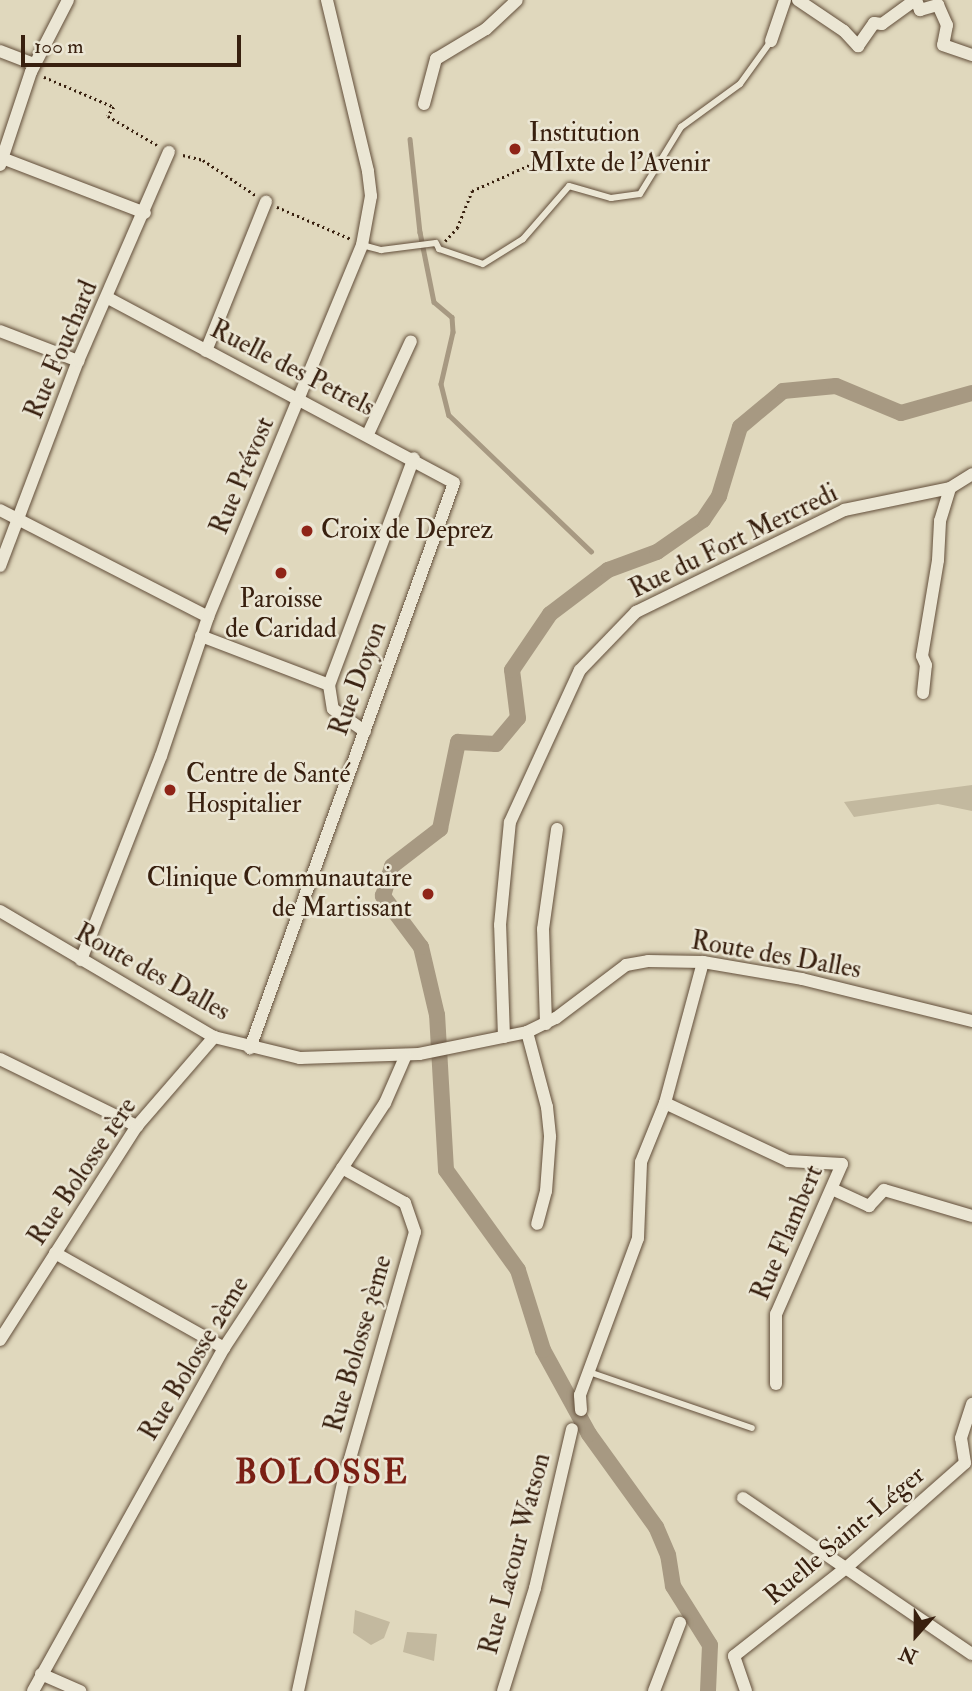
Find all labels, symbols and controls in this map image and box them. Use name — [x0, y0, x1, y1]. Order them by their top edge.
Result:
scale bar — [24, 21, 245, 65]
text: 100 m — [34, 33, 84, 60]
place label: Institution MIxte de l'Avenir — [529, 118, 710, 180]
marker: Institution MIxte de l'Avenir — [507, 141, 523, 157]
street label: Rue Fouchard — [19, 276, 105, 424]
street label: Ruelle des Petrels — [205, 314, 379, 424]
street label: Rue Prévost — [204, 413, 282, 539]
street label: Rue du Fort Mercredi — [625, 478, 843, 606]
place label: Croix de Deprez — [321, 515, 493, 547]
marker: Croix de Deprez — [299, 523, 315, 539]
marker: Paroisse de Caridad — [273, 565, 289, 581]
place label: Paroisse de Caridad — [225, 584, 337, 646]
street label: Rue Doyon — [324, 618, 394, 740]
place label: Centre de Santé Hospitalier — [186, 759, 350, 820]
marker: Centre de Santé Hospitalier — [160, 780, 180, 800]
place label: Clinique Communautaire de Martissant — [147, 863, 412, 924]
marker: Clinique Communautaire de Martissant — [418, 884, 438, 904]
street label: Route des Dalles — [69, 918, 235, 1028]
street label: Route des Dalles — [689, 926, 863, 986]
street label: Rue Bolosse 1ère — [22, 1092, 144, 1252]
street label: Rue Flambert — [746, 1161, 830, 1305]
street label: Rue Bolosse 3ème — [319, 1252, 399, 1436]
street label: Rue Bolosse 2ème — [134, 1271, 256, 1447]
street label: Rue Lacour Watson — [474, 1450, 558, 1658]
district label: BOLOSSE — [236, 1453, 408, 1493]
street label: Ruelle Saint-Léger — [758, 1460, 932, 1612]
north arrow — [881, 1600, 951, 1670]
text: N — [896, 1640, 921, 1669]

